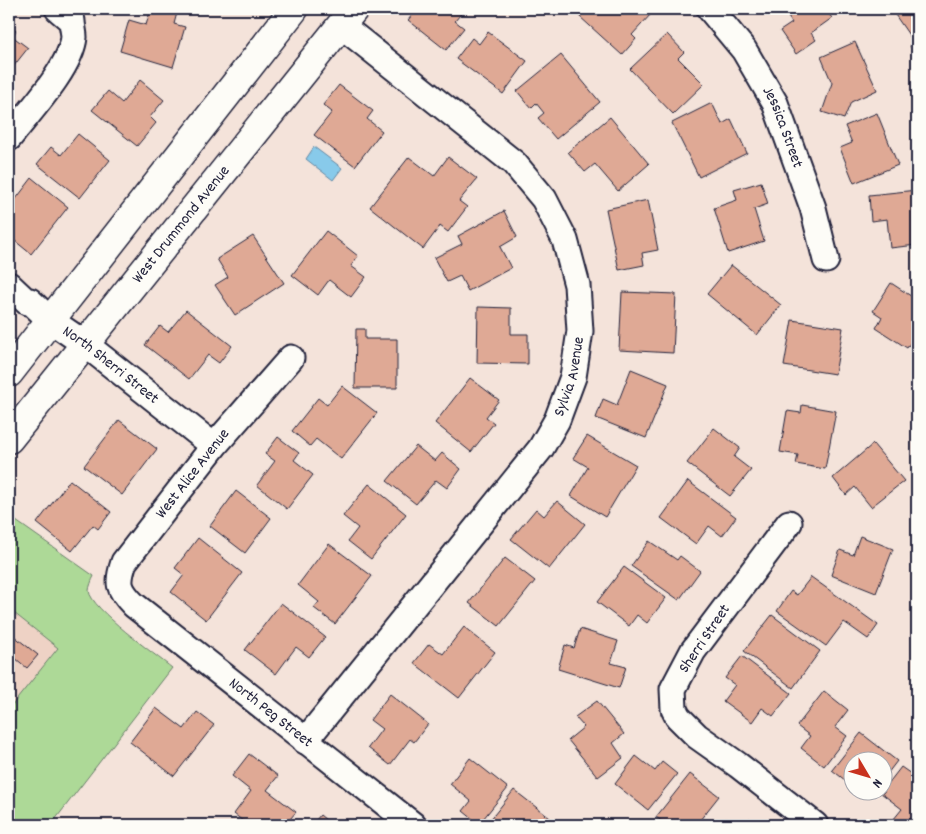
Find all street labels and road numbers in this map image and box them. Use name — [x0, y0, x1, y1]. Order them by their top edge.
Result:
street label: Jessica Street — [756, 82, 809, 171]
street label: West Drummond Avenue — [127, 161, 236, 288]
street label: North Sherri Street — [58, 320, 164, 410]
street label: Sylvia Avenue — [548, 335, 590, 420]
street label: West Alice Avenue — [150, 424, 236, 524]
street label: Sherri Street — [673, 600, 737, 678]
street label: North Peg Street — [224, 672, 318, 753]

